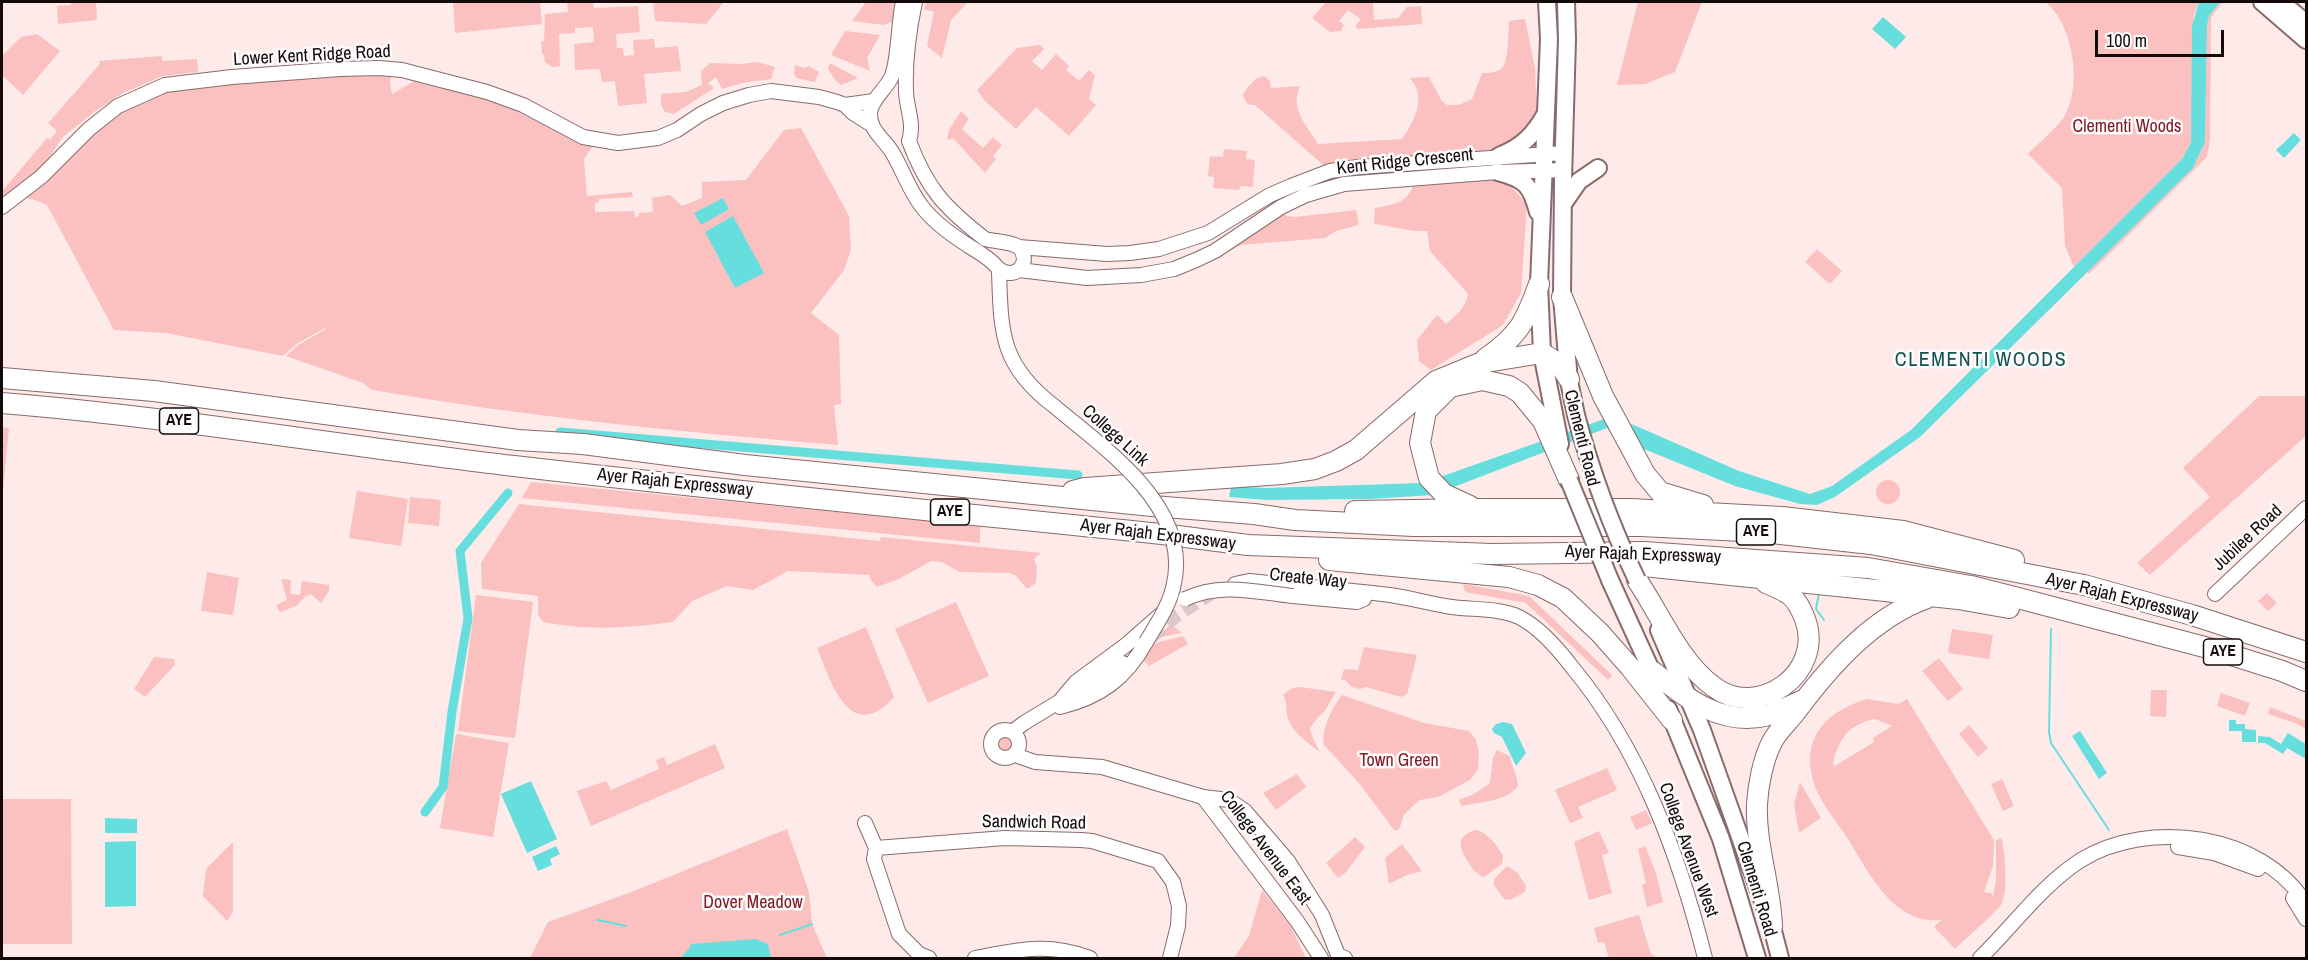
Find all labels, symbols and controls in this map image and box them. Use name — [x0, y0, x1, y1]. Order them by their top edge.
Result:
scale bar — [2098, 18, 2227, 56]
text: 100 m — [2106, 28, 2147, 53]
street label: Lower Kent Ridge Road — [233, 41, 391, 71]
park label: Clementi Woods — [2073, 116, 2181, 138]
street label: Kent Ridge Crescent — [1336, 144, 1474, 180]
district label: CLEMENTI WOODS — [1895, 349, 2067, 373]
street label: Clementi Road — [1559, 388, 1603, 488]
street label: College Link — [1077, 401, 1153, 471]
road number: AYE — [160, 408, 198, 434]
street label: Ayer Rajah Expressway — [596, 464, 754, 502]
road number: AYE — [930, 499, 970, 525]
street label: Jubilee Road — [2209, 500, 2287, 576]
street label: Ayer Rajah Expressway — [1079, 515, 1237, 555]
road number: AYE — [1736, 519, 1776, 545]
street label: Ayer Rajah Expressway — [1564, 541, 1722, 569]
street label: Create Way — [1268, 564, 1348, 594]
street label: Ayer Rajah Expressway — [2044, 569, 2200, 627]
road number: AYE — [2204, 639, 2242, 665]
park label: Town Green — [1359, 750, 1439, 772]
street label: College Avenue West — [1654, 780, 1722, 920]
street label: College Avenue East — [1215, 787, 1315, 909]
street label: Sandwich Road — [982, 811, 1086, 835]
street label: Clementi Road — [1731, 839, 1781, 939]
park label: Dover Meadow — [703, 892, 803, 914]

